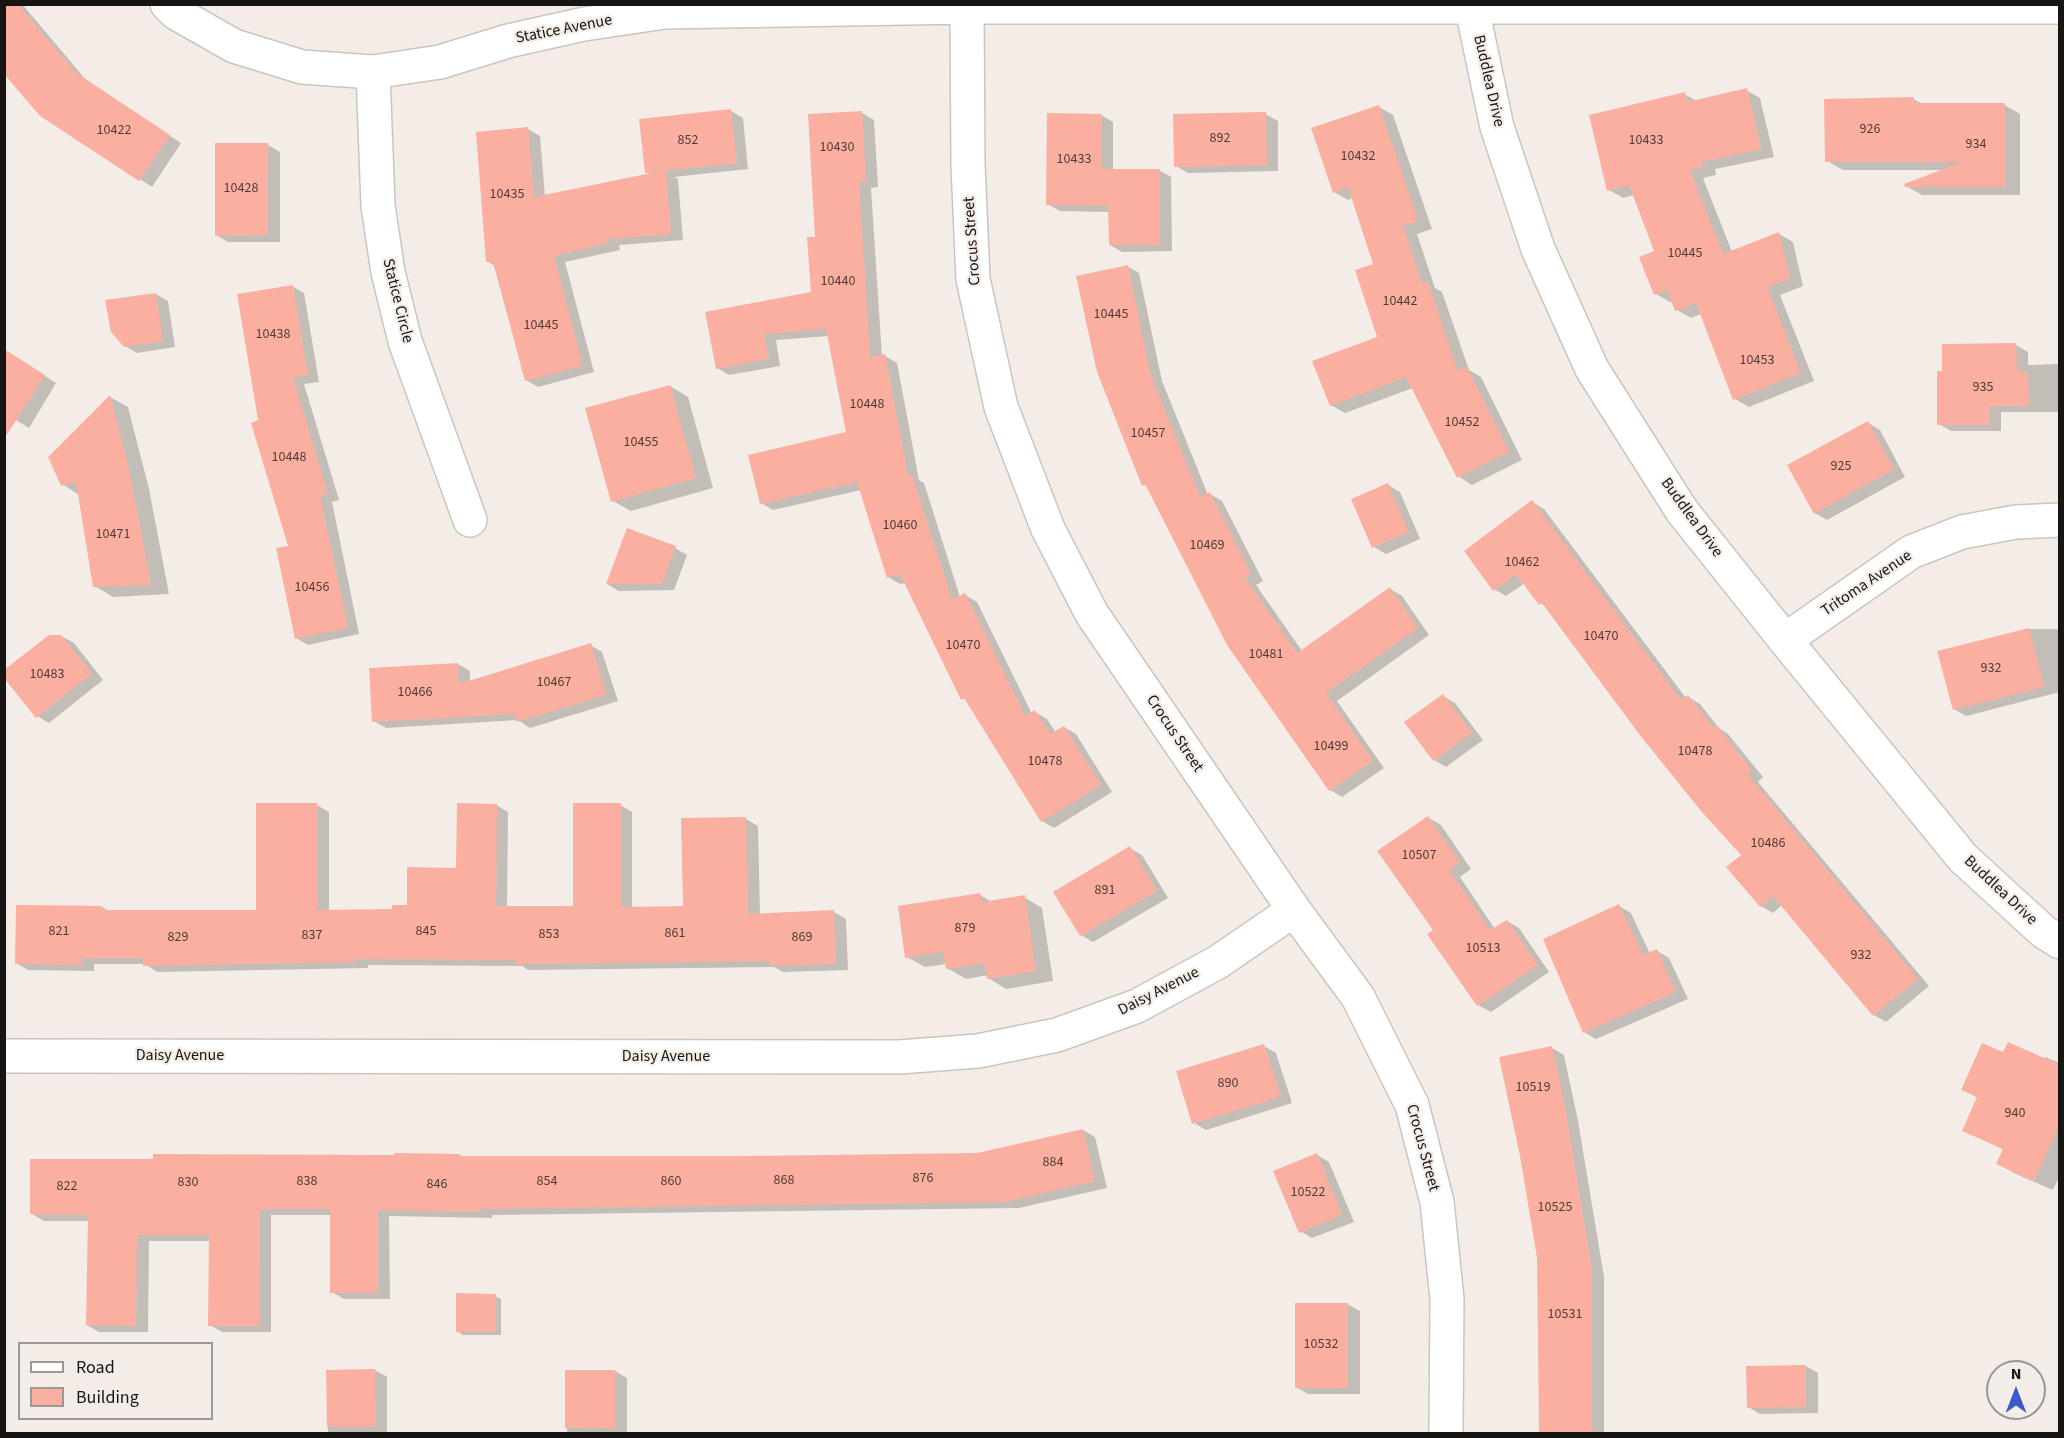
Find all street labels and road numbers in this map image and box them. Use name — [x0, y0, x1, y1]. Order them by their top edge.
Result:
street label: Statice Avenue — [514, 11, 614, 49]
street label: Buddlea Drive — [1468, 33, 1508, 129]
street label: Crocus Street — [960, 196, 986, 286]
street label: Statice Circle — [377, 257, 417, 345]
street label: Buddlea Drive — [1656, 474, 1726, 562]
street label: Tritoma Avenue — [1818, 547, 1916, 621]
street label: Crocus Street — [1141, 692, 1207, 776]
street label: Buddlea Drive — [1959, 852, 2041, 930]
street label: Daisy Avenue — [1115, 963, 1203, 1021]
street label: Daisy Avenue — [136, 1046, 224, 1066]
street label: Daisy Avenue — [622, 1047, 710, 1067]
street label: Crocus Street — [1401, 1102, 1443, 1194]

